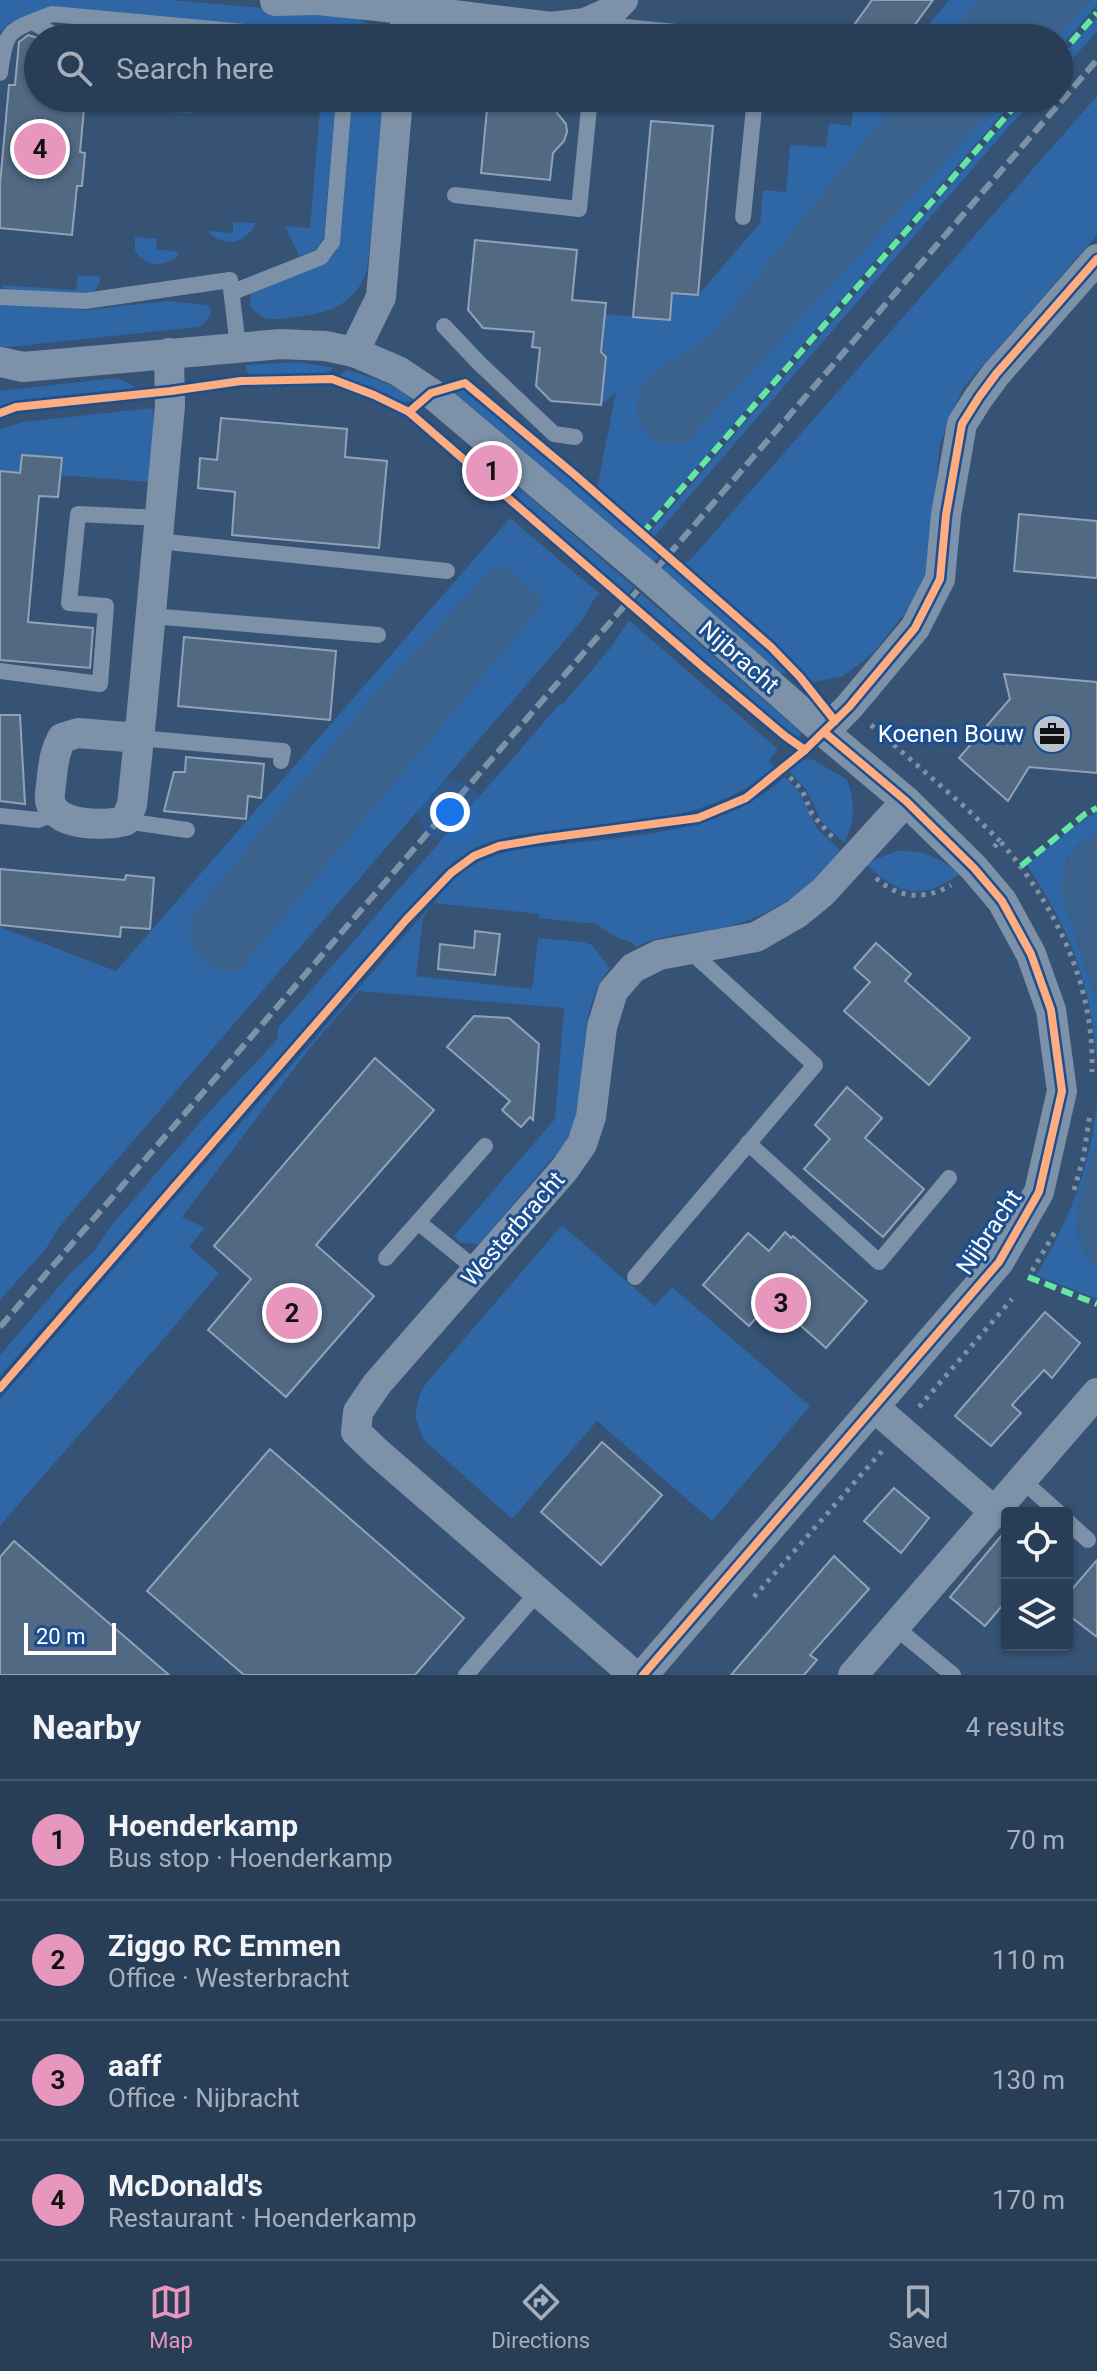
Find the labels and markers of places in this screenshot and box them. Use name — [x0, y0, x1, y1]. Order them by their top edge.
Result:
pin: 4 — [14, 119, 66, 179]
pin: 1 — [466, 441, 518, 501]
office icon: Koenen Bouw — [1031, 713, 1073, 755]
place label: Koenen Bouw — [878, 720, 1024, 748]
pin: 3 — [755, 1273, 807, 1333]
pin: 2 — [266, 1283, 318, 1343]

